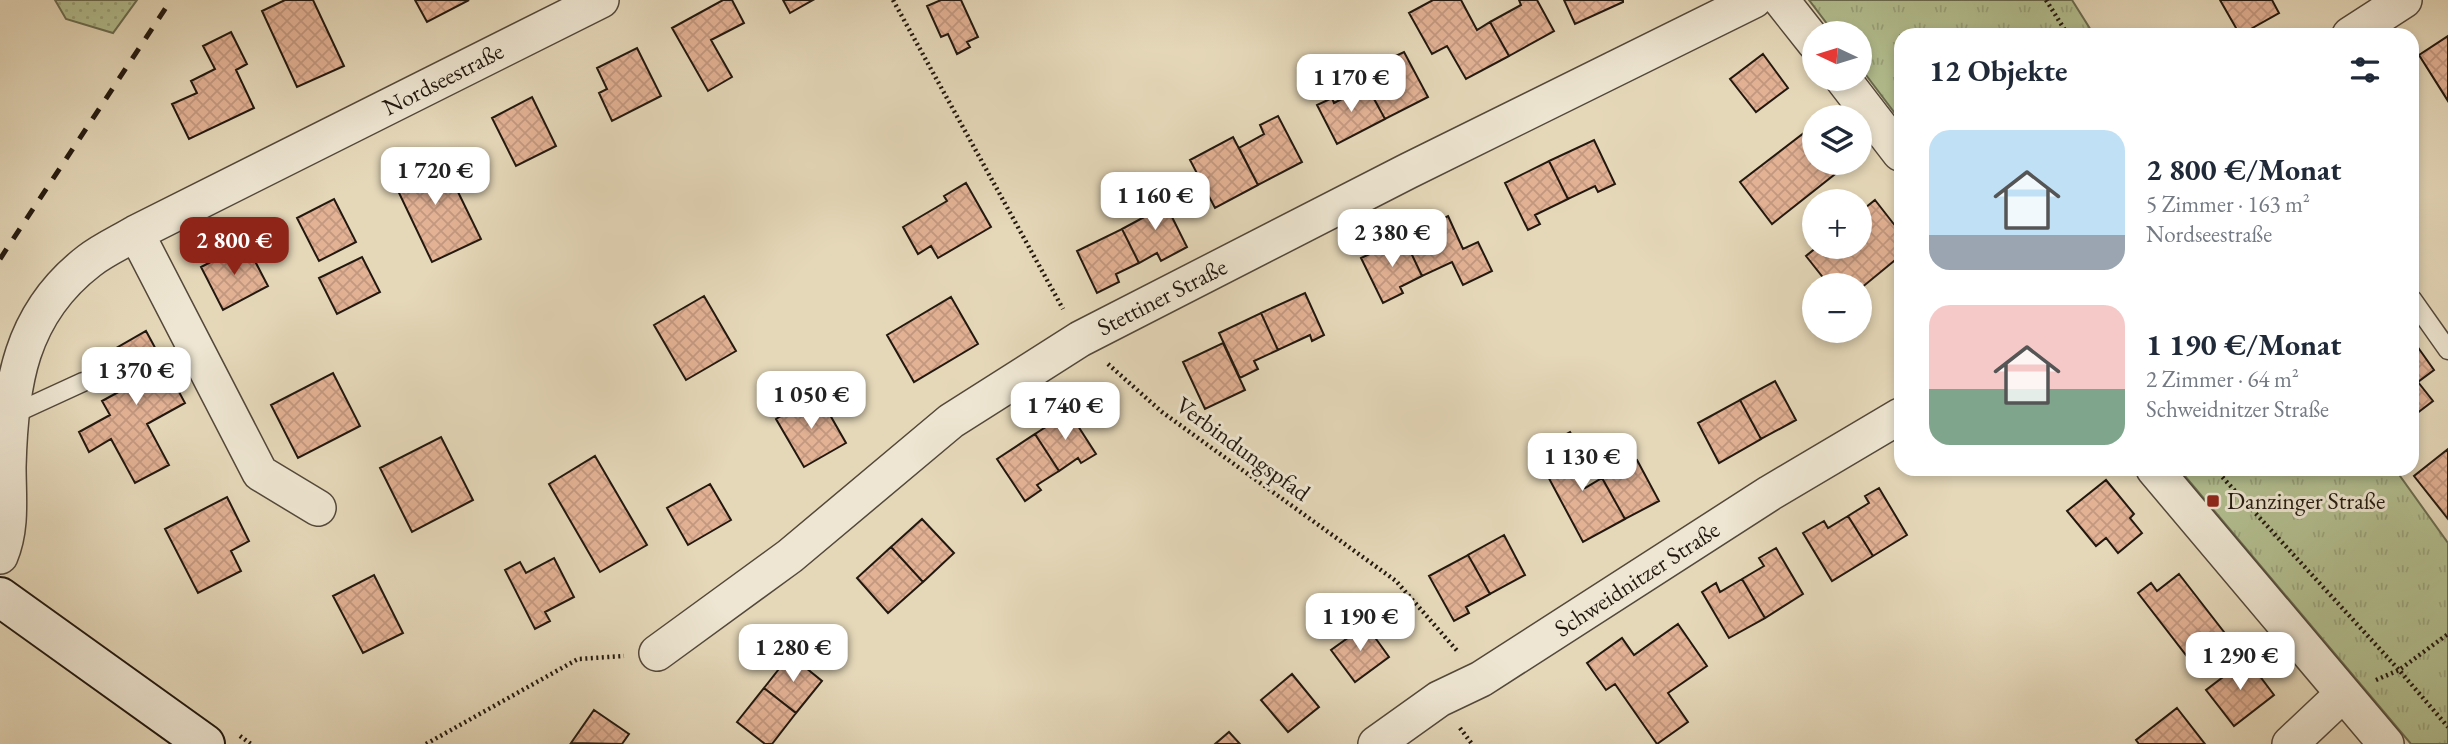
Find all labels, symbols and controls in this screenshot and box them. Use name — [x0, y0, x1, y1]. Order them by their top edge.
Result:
north arrow — [1802, 21, 1872, 91]
map controls — [1802, 21, 1872, 343]
street label: Nordseestraße — [377, 35, 508, 122]
text: 12 Objekte — [1929, 51, 2068, 90]
icon: filters — [2346, 51, 2384, 89]
pin: 1 170 € — [1286, 54, 1416, 114]
text: 1 170 € — [1313, 62, 1389, 92]
button: layers — [1802, 105, 1872, 175]
pin: 1 720 € — [370, 148, 500, 207]
text: 2 800 €/Monat — [2146, 150, 2341, 189]
text: 1 720 € — [397, 155, 473, 185]
icon: home — [1985, 158, 2069, 242]
pin: 1 160 € — [1090, 173, 1220, 232]
text: 1 160 € — [1117, 180, 1193, 210]
button: + — [1802, 189, 1872, 259]
text: 5 Zimmer · 163 m² — [2146, 189, 2310, 219]
pin: 2 380 € — [1327, 210, 1457, 269]
text: 2 380 € — [1354, 217, 1430, 247]
pin: 2 800 € — [169, 218, 299, 277]
text: Nordseestraße — [2146, 219, 2272, 249]
text: 2 800 € — [196, 225, 272, 255]
street label: Stettiner Straße — [1092, 251, 1232, 343]
button: − — [1802, 273, 1872, 343]
text: 1 190 €/Monat — [2146, 325, 2341, 364]
icon: home — [1985, 333, 2069, 417]
pin: 1 370 € — [71, 348, 201, 407]
text: 1 370 € — [98, 355, 174, 385]
text: 2 Zimmer · 64 m² — [2146, 364, 2299, 394]
pin: 1 050 € — [746, 372, 876, 431]
text: 1 050 € — [773, 379, 849, 409]
pin: 1 740 € — [1000, 382, 1130, 442]
street label: Verbindungspfad — [1170, 389, 1317, 508]
text: 1 740 € — [1027, 390, 1103, 420]
text: Schweidnitzer Straße — [2146, 394, 2329, 424]
pin: 1 130 € — [1517, 434, 1647, 493]
text: 1 130 € — [1544, 441, 1620, 471]
place label: Danzinger Straße — [2227, 485, 2385, 516]
marker: Danzinger Straße — [2205, 493, 2221, 509]
street label: Schweidnitzer Straße — [1548, 514, 1725, 644]
pin: 1 190 € — [1295, 594, 1425, 653]
text: 1 190 € — [1322, 601, 1398, 631]
pin: 1 280 € — [728, 624, 858, 684]
text: 1 280 € — [755, 632, 831, 662]
pin: 1 290 € — [2175, 632, 2305, 692]
text: 1 290 € — [2202, 640, 2278, 670]

